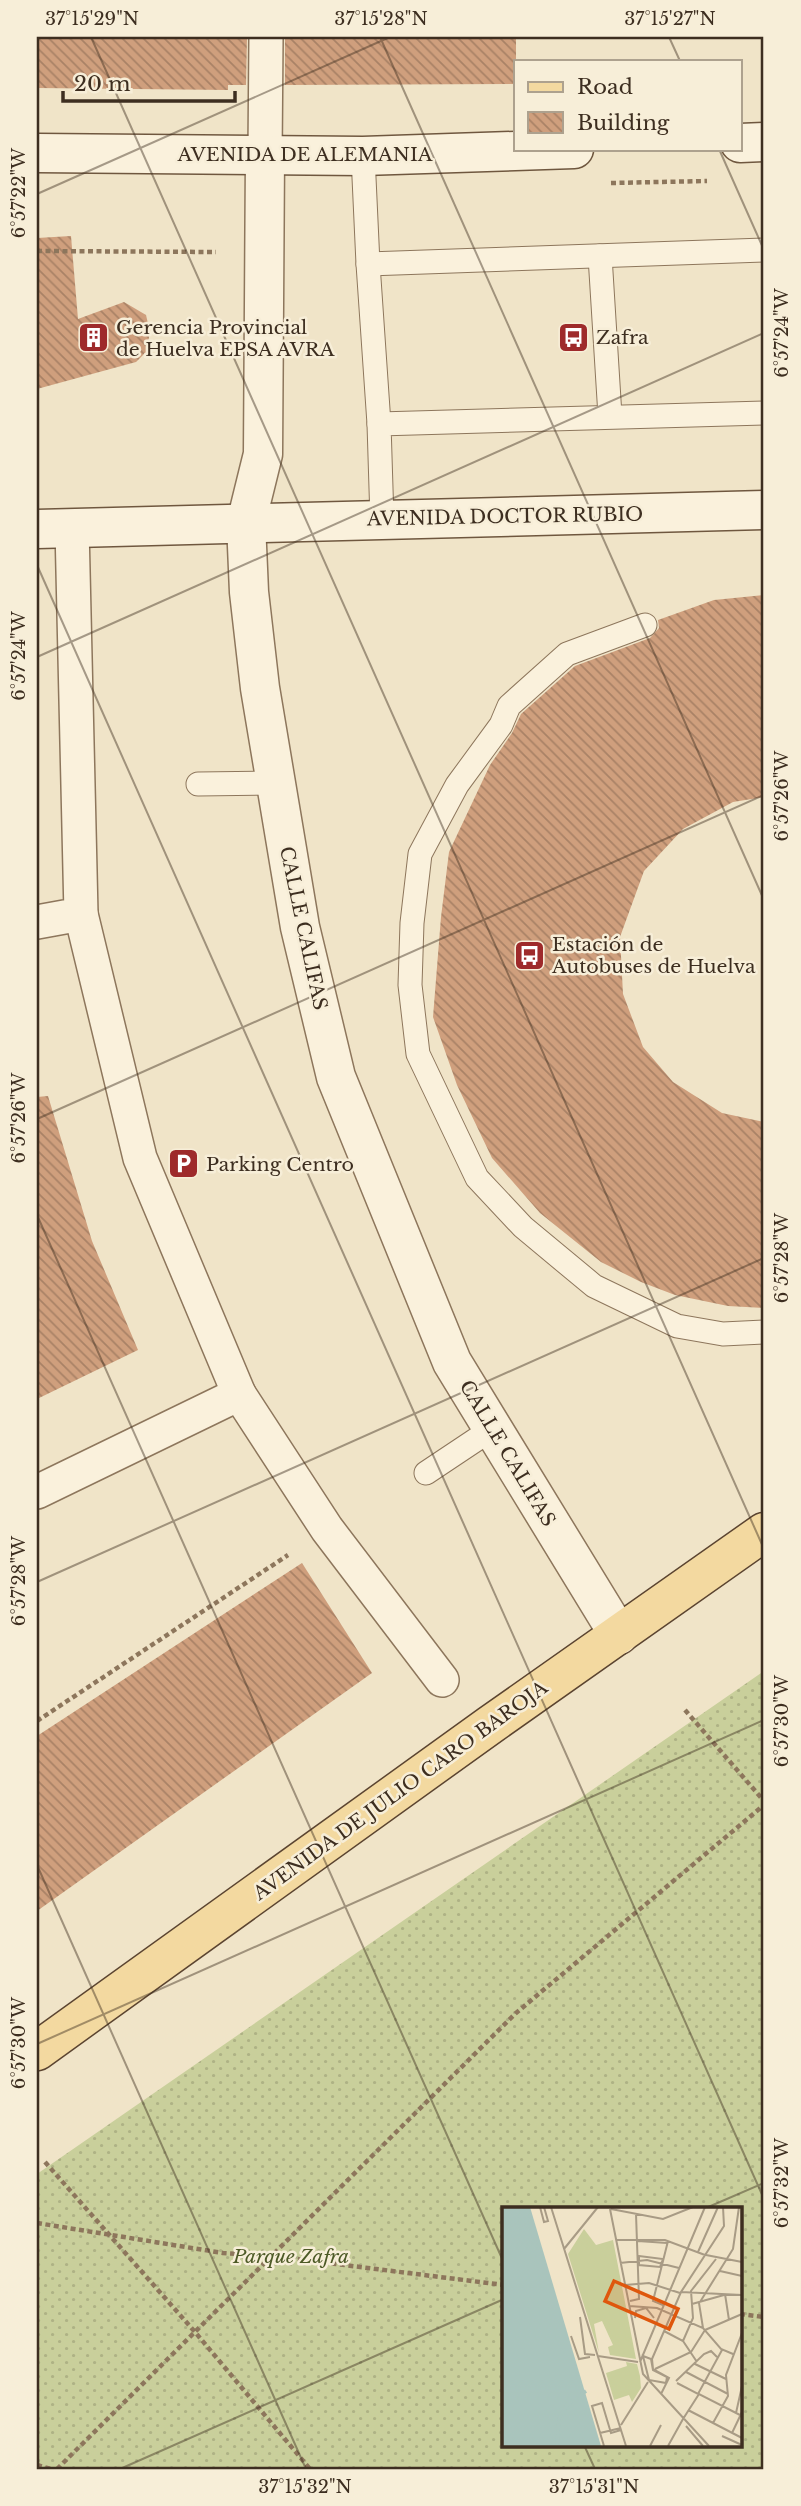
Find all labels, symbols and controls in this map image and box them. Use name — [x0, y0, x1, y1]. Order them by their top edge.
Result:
text: 37°15'29"N — [45, 8, 139, 30]
text: 37°15'28"N — [334, 8, 428, 30]
text: 37°15'27"N — [624, 8, 716, 30]
scale bar — [63, 60, 234, 104]
legend — [514, 60, 742, 150]
text: 20 m — [74, 71, 131, 97]
text: Road — [577, 74, 633, 100]
text: Building — [577, 110, 670, 136]
street label: AVENIDA DE ALEMANIA — [177, 143, 433, 166]
text: 6°57'22"W — [8, 147, 30, 238]
text: 6°57'24"W — [771, 287, 793, 378]
place label: Gerencia Provincial de Huelva EPSA AVRA — [116, 316, 335, 361]
bus stop icon: Zafra — [556, 320, 590, 354]
building icon: Gerencia Provincial de Huelva EPSA AVRA — [76, 321, 110, 355]
place label: Zafra — [596, 326, 649, 349]
street label: AVENIDA DOCTOR RUBIO — [366, 503, 643, 530]
text: 6°57'24"W — [8, 610, 30, 701]
text: 6°57'26"W — [771, 750, 793, 842]
street label: CALLE CALIFAS — [275, 844, 332, 1012]
place label: Estación de Autobuses de Huelva — [551, 933, 756, 978]
bus stop icon: Estación de Autobuses de Huelva — [512, 938, 546, 972]
text: 6°57'26"W — [8, 1072, 30, 1164]
parking icon: Parking Centro — [166, 1147, 200, 1181]
place label: Parking Centro — [206, 1153, 354, 1176]
text: 6°57'28"W — [771, 1212, 793, 1303]
street label: CALLE CALIFAS — [455, 1376, 560, 1531]
text: 6°57'28"W — [8, 1535, 30, 1626]
text: 6°57'30"W — [771, 1674, 793, 1767]
street label: AVENIDA DE JULIO CARO BAROJA — [248, 1676, 552, 1906]
text: 6°57'30"W — [8, 1996, 30, 2089]
text: 6°57'32"W — [771, 2137, 793, 2228]
inset map — [502, 2207, 742, 2446]
park label: Parque Zafra — [232, 2245, 349, 2268]
text: 37°15'32"N — [258, 2476, 352, 2498]
text: 37°15'31"N — [549, 2476, 639, 2498]

